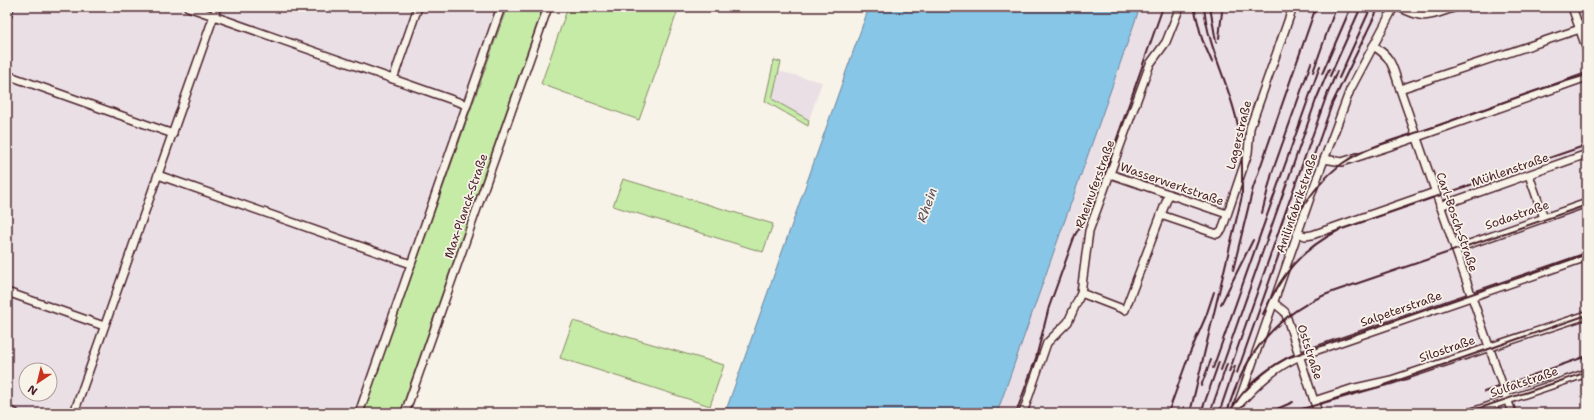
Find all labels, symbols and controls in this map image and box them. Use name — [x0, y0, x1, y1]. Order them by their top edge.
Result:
street label: Lagerstraße — [1223, 99, 1255, 171]
street label: Rheinuferstraße — [1072, 137, 1118, 230]
street label: Mühlenstraße — [1469, 149, 1551, 191]
street label: Max-Planck-Straße — [441, 151, 492, 261]
street label: Anilinfabrikstraße — [1272, 151, 1322, 255]
street label: Wasserwerkstraße — [1118, 159, 1226, 209]
street label: Carl-Bosch-Straße — [1432, 170, 1482, 274]
water label: Rhein — [913, 185, 941, 225]
street label: Sodastraße — [1483, 197, 1551, 233]
street label: Salpeterstraße — [1358, 287, 1444, 330]
street label: Oststraße — [1294, 322, 1327, 382]
street label: Silostraße — [1417, 332, 1477, 366]
north arrow — [18, 362, 58, 402]
street label: Sulfatstraße — [1488, 363, 1560, 401]
text: N — [24, 381, 40, 398]

